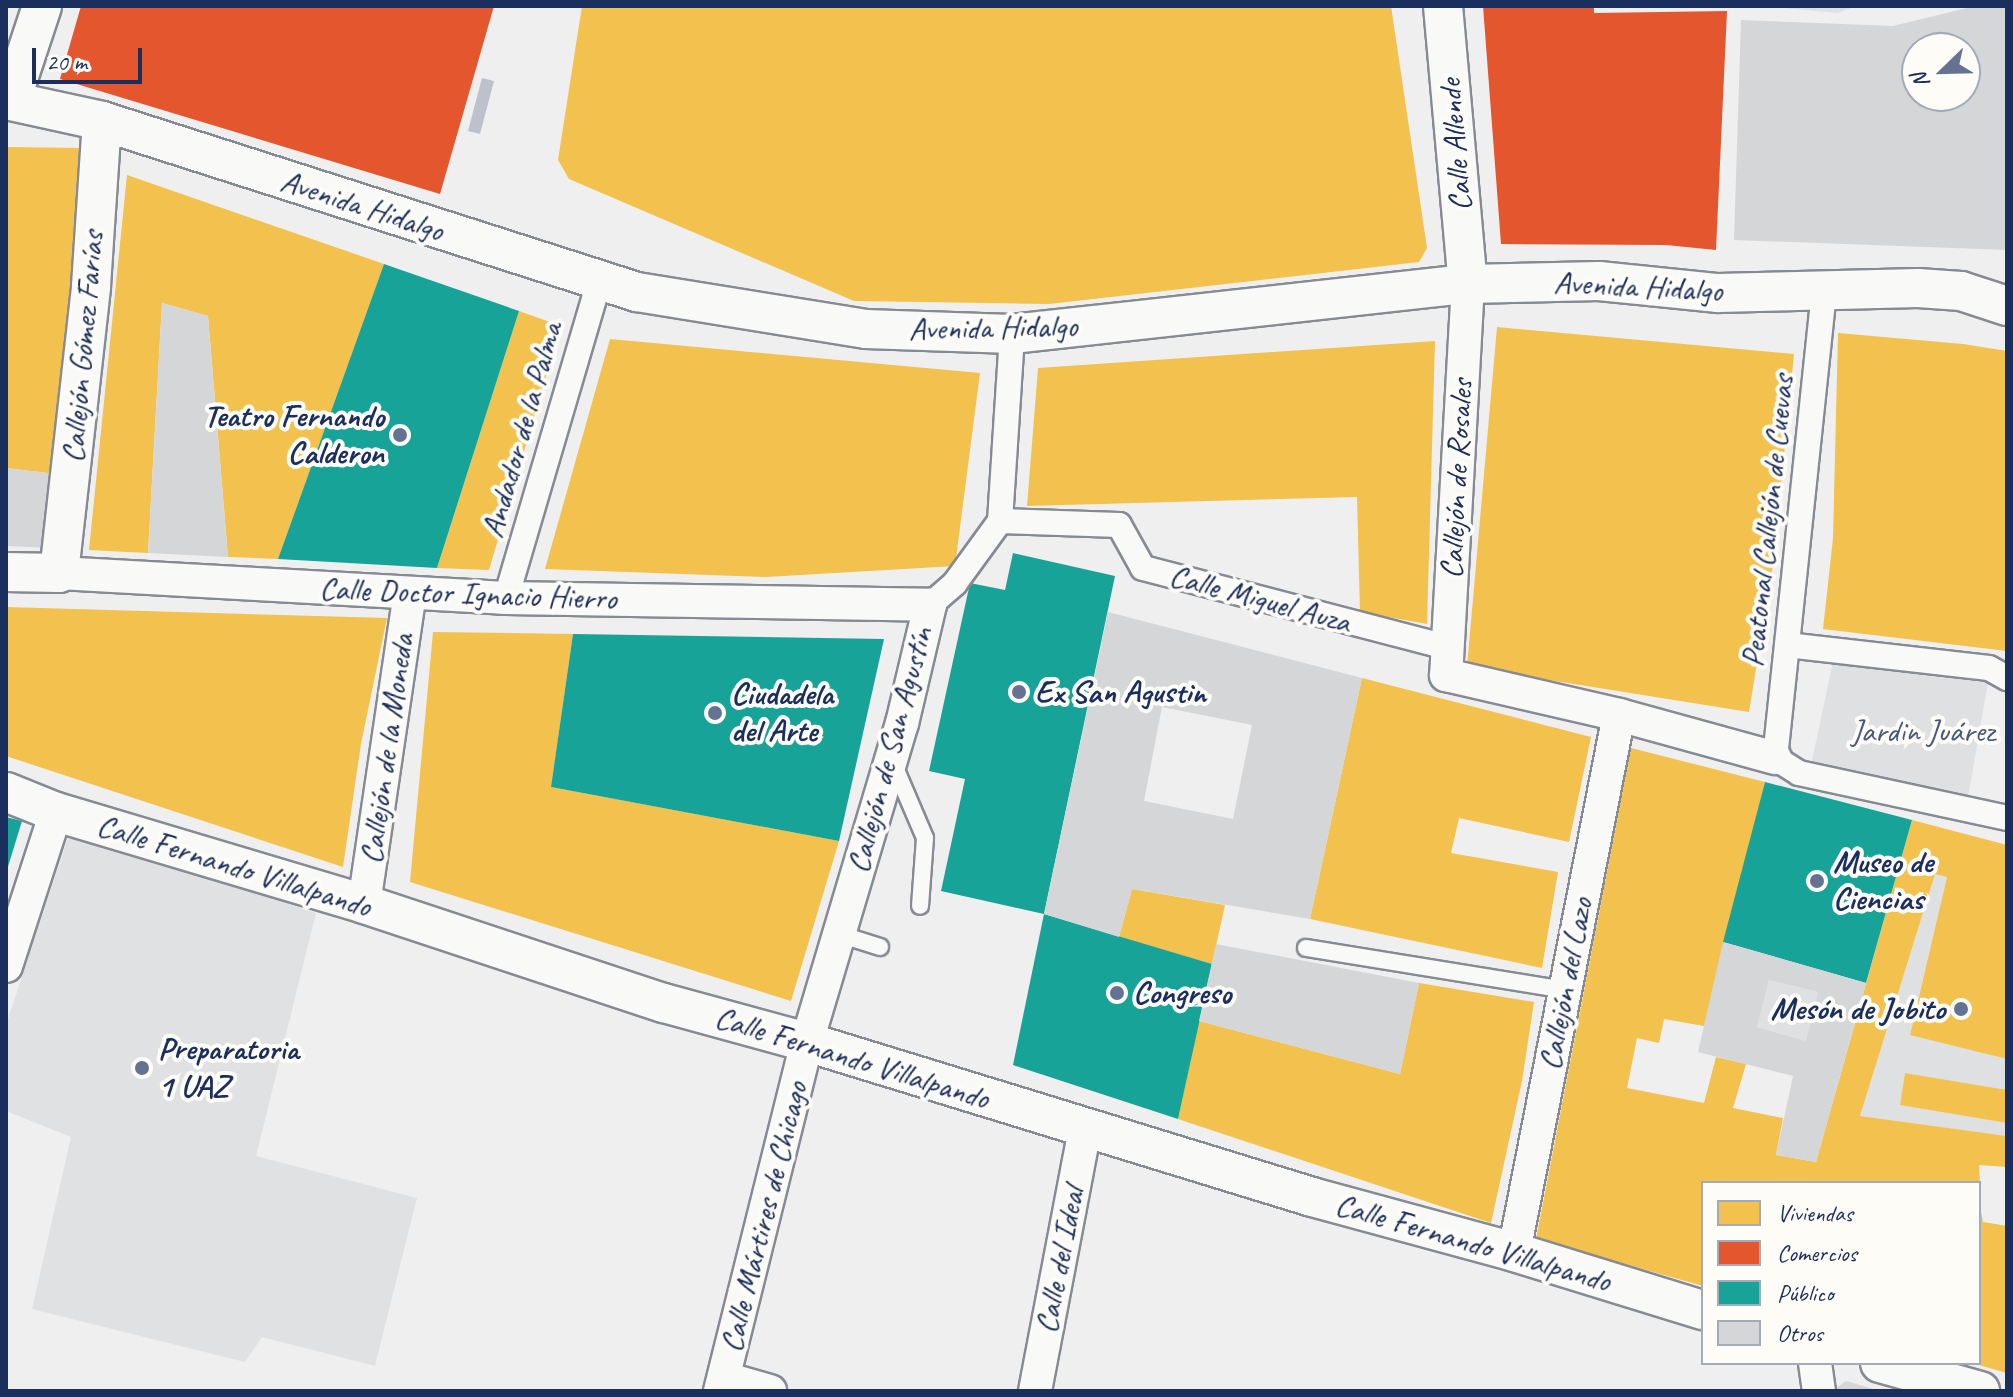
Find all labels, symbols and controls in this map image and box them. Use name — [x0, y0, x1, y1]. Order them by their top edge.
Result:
scale bar — [36, 32, 146, 82]
north arrow — [1901, 32, 1981, 112]
text: 20 m — [46, 47, 87, 77]
text: N — [1905, 69, 1936, 92]
street label: Calle Allende — [1431, 77, 1481, 213]
street label: Avenida Hidalgo — [276, 162, 448, 250]
street label: Callejón Gómez Farías — [54, 229, 112, 465]
street label: Avenida Hidalgo — [1553, 263, 1723, 311]
street label: Avenida Hidalgo — [908, 307, 1078, 349]
street label: Andador de la Palma — [473, 317, 571, 543]
street label: Peatonal Callejón de Cuevas — [1734, 373, 1802, 669]
street label: Callejón de Rosales — [1433, 378, 1481, 580]
place label: Teatro Fernando Calderon — [203, 398, 384, 473]
marker: Teatro Fernando Calderon — [391, 426, 409, 444]
street label: Calle Miguel Auza — [1165, 556, 1355, 642]
street label: Calle Doctor Ignacio Hierro — [318, 570, 618, 618]
street label: Callejón de San Agustín — [839, 623, 941, 877]
street label: Callejón de la Moneda — [352, 631, 422, 867]
place label: Ex San Agustin — [1035, 673, 1206, 711]
place label: Ciudadela del Arte — [731, 676, 833, 751]
marker: Ex San Agustin — [1010, 683, 1028, 701]
marker: Ciudadela del Arte — [706, 704, 724, 722]
park label: Jardin Juárez — [1852, 712, 1994, 750]
street label: Calle Fernando Villalpando — [94, 806, 374, 926]
place label: Museo de Ciencias — [1833, 844, 1933, 919]
marker: Museo de Ciencias — [1808, 872, 1826, 890]
street label: Callejón del Lazo — [1530, 894, 1602, 1074]
place label: Congreso — [1133, 974, 1231, 1012]
marker: Congreso — [1108, 984, 1126, 1002]
place label: Mesón de Jobito — [1771, 990, 1945, 1028]
street label: Calle Fernando Villalpando — [712, 998, 992, 1118]
marker: Mesón de Jobito — [1952, 1000, 1970, 1018]
place label: Preparatoria 1 UAZ — [158, 1031, 299, 1106]
marker: Preparatoria 1 UAZ — [133, 1059, 151, 1077]
street label: Calle Mártires de Chicago — [712, 1078, 816, 1356]
legend — [1701, 1181, 1981, 1365]
street label: Calle del Ideal — [1027, 1184, 1093, 1336]
street label: Calle Fernando Villalpando — [1332, 1186, 1614, 1300]
text: Viviendas — [1777, 1198, 1853, 1228]
text: Comercios — [1777, 1238, 1857, 1268]
text: Público — [1777, 1278, 1833, 1308]
text: Otros — [1777, 1318, 1823, 1348]

